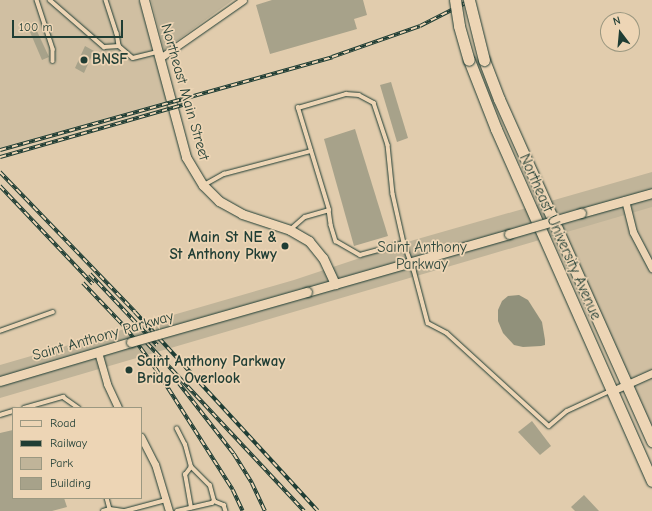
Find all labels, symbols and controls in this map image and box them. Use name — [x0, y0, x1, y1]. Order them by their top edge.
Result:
scale bar — [14, 12, 125, 38]
north arrow — [600, 12, 640, 52]
text: N — [612, 14, 622, 28]
text: 100 m — [19, 20, 52, 34]
street label: Northeast Main Street — [157, 22, 213, 162]
place label: BNSF — [92, 51, 128, 69]
marker: BNSF — [79, 55, 89, 65]
street label: Northeast University Avenue — [515, 151, 605, 323]
place label: Main St NE & St Anthony Pkwy — [169, 228, 277, 263]
park label: Saint Anthony Parkway — [377, 238, 467, 273]
marker: Main St NE & St Anthony Pkwy — [280, 241, 290, 251]
street label: Saint Anthony Parkway — [30, 307, 176, 365]
place label: Saint Anthony Parkway Bridge Overlook — [137, 352, 285, 387]
marker: Saint Anthony Parkway Bridge Overlook — [124, 365, 134, 375]
legend — [12, 407, 142, 499]
text: Road — [50, 416, 76, 430]
text: Railway — [50, 436, 87, 450]
text: Park — [50, 456, 73, 470]
text: Building — [50, 476, 91, 490]

